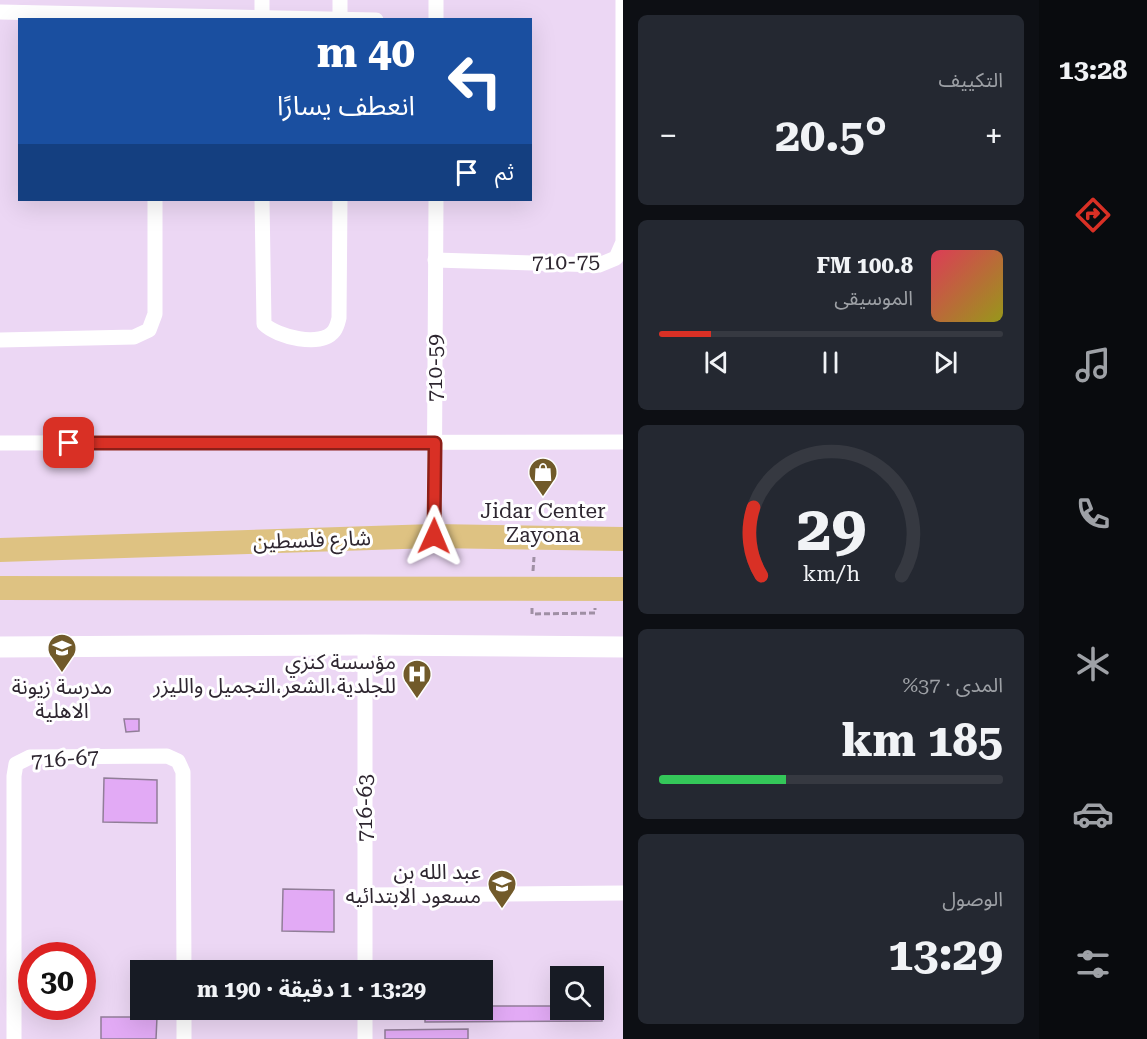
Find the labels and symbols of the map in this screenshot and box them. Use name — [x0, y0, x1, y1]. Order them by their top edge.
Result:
street label: 710-75 — [532, 249, 600, 275]
street label: 710-59 — [423, 334, 447, 402]
pin — [43, 417, 94, 468]
shop icon: Jidar Center Zayona — [527, 456, 559, 498]
place label: Jidar Center Zayona — [480, 499, 606, 547]
position arrow — [402, 504, 466, 568]
street label: شارع فلسطين — [253, 526, 371, 557]
school or university icon: مدرسة زيونة الاهلية — [46, 632, 78, 674]
place label: مؤسسة كنزي للجلدية،الشعر،التجميل والليزر — [152, 650, 396, 698]
hospital icon: مؤسسة كنزي للجلدية،الشعر،التجميل والليزر — [401, 658, 433, 700]
place label: مدرسة زيونة الاهلية — [12, 675, 112, 723]
street label: 716-67 — [30, 745, 100, 773]
street label: 716-63 — [353, 774, 377, 842]
place label: عبد الله بن مسعود الابتدائيه — [345, 860, 481, 908]
school or university icon: عبد الله بن مسعود الابتدائيه — [486, 868, 518, 910]
speed limit sign: 30 — [18, 942, 96, 1020]

